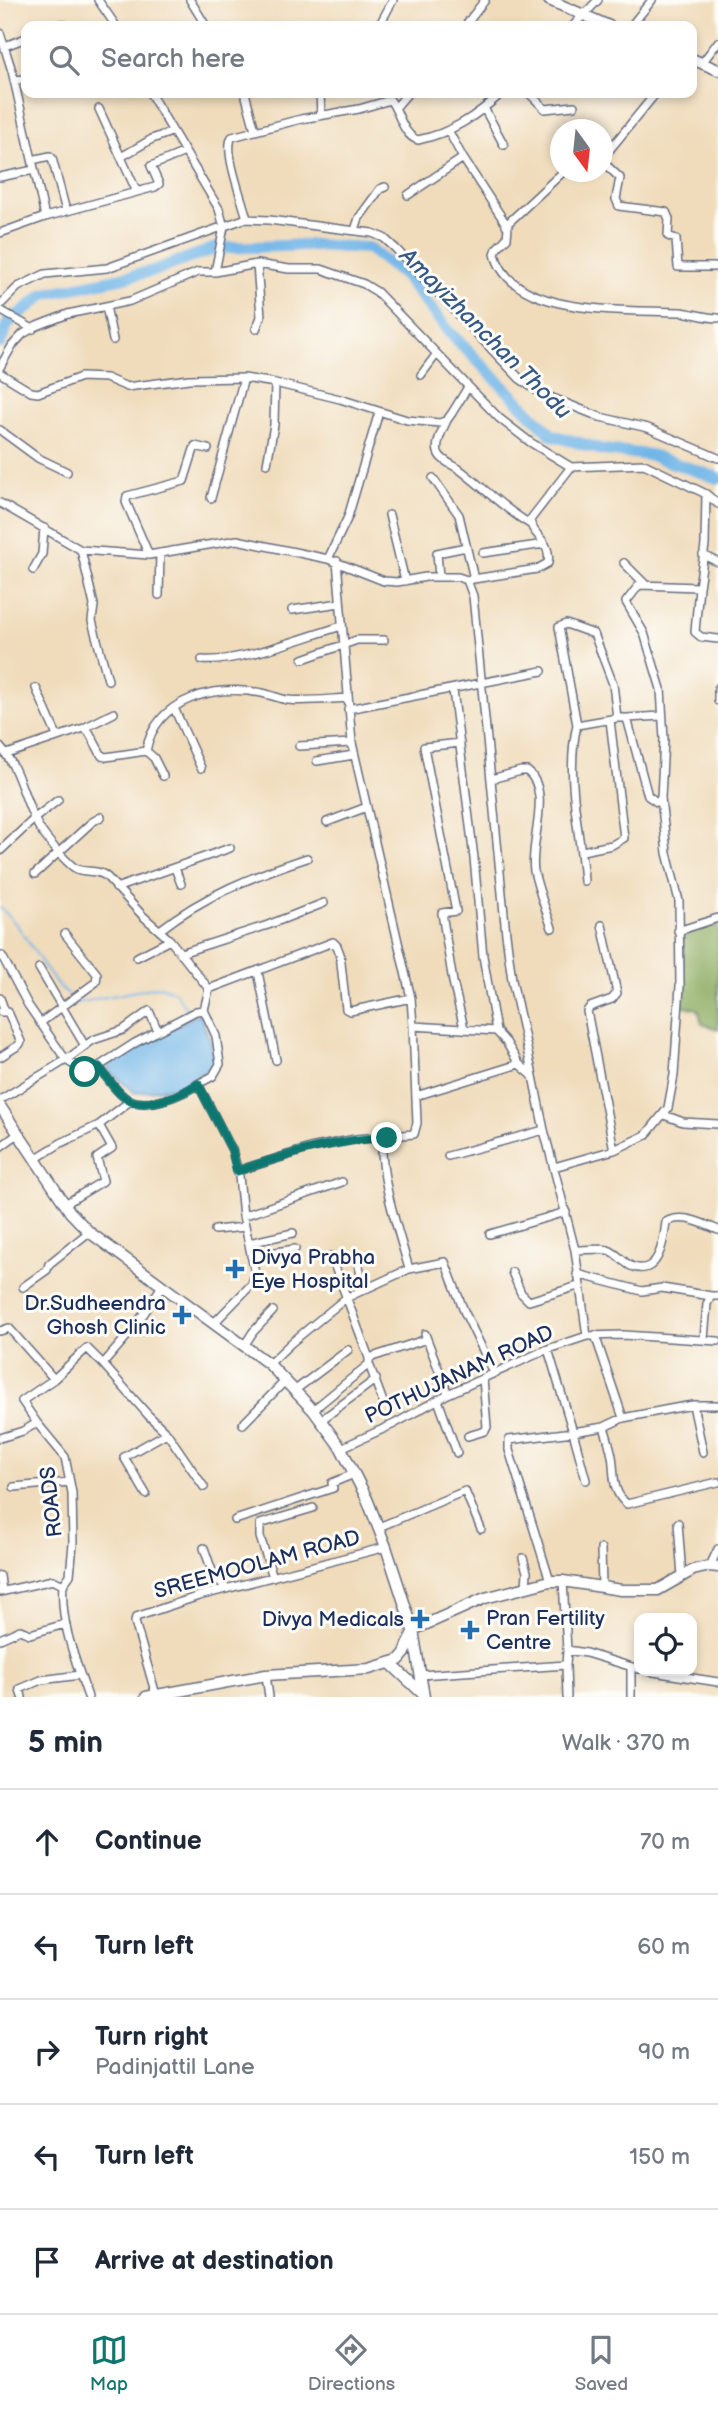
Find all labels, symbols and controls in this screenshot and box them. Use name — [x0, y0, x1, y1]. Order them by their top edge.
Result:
search box — [21, 21, 697, 98]
icon: search — [45, 41, 83, 79]
text: Search here — [101, 44, 245, 75]
north arrow — [550, 119, 613, 182]
water label: Amayizhanchan Thodu — [393, 241, 577, 425]
route start — [69, 1056, 100, 1087]
route end — [371, 1122, 402, 1153]
place label: Divya Prabha Eye Hospital — [251, 1245, 375, 1294]
marker: Divya Prabha Eye Hospital — [225, 1259, 245, 1279]
place label: Dr.Sudheendra Ghosh Clinic — [24, 1291, 166, 1340]
marker: Dr.Sudheendra Ghosh Clinic — [172, 1305, 192, 1325]
street label: POTHUJANAM ROAD — [361, 1320, 557, 1429]
street label: ROADS — [35, 1465, 68, 1539]
street label: SREEMOOLAM ROAD — [151, 1525, 363, 1604]
place label: Pran Fertility Centre — [486, 1606, 605, 1655]
place label: Divya Medicals — [262, 1607, 404, 1632]
marker: Divya Medicals — [410, 1609, 430, 1629]
map controls — [634, 1613, 697, 1676]
button: locate — [634, 1613, 697, 1676]
marker: Pran Fertility Centre — [460, 1620, 480, 1640]
text: 5 min — [28, 1725, 103, 1761]
text: Walk · 370 m — [562, 1729, 690, 1757]
icon: ahead — [28, 1823, 66, 1861]
text: Continue — [95, 1826, 202, 1857]
text: 70 m — [640, 1828, 690, 1856]
icon: left — [28, 1928, 66, 1966]
text: Turn left — [95, 1931, 194, 1962]
text: 60 m — [637, 1933, 690, 1961]
text: Turn right — [95, 2022, 208, 2053]
icon: right — [28, 2033, 66, 2071]
text: 90 m — [638, 2038, 690, 2066]
text: Padinjattil Lane — [95, 2053, 255, 2081]
icon: left — [28, 2138, 66, 2176]
text: Turn left — [95, 2141, 194, 2172]
text: 150 m — [629, 2143, 690, 2171]
icon: arrive — [28, 2243, 66, 2281]
text: Arrive at destination — [95, 2246, 334, 2277]
tab: Map — [90, 2331, 128, 2396]
tab: Directions — [308, 2331, 395, 2396]
tab: Saved — [575, 2331, 628, 2396]

